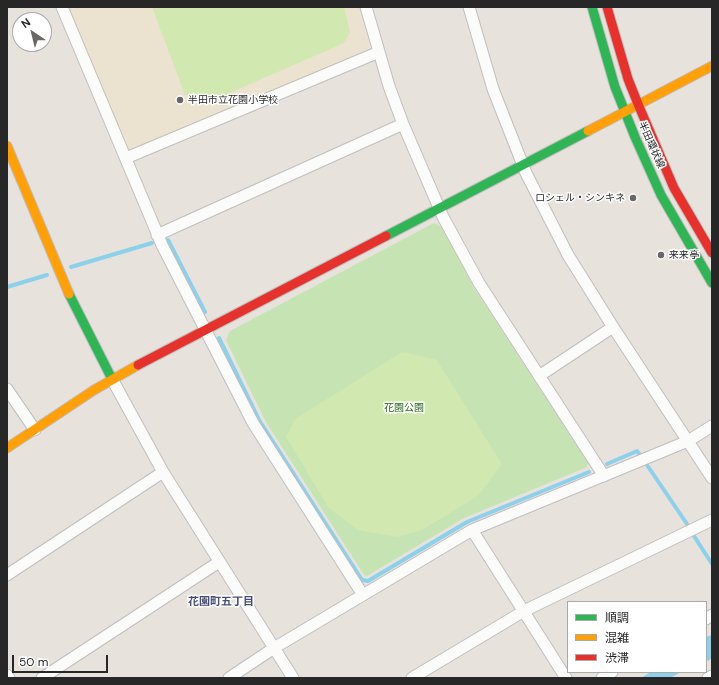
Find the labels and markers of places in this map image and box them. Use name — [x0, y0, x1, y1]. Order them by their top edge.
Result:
place label: 半田市立花園小学校 — [188, 94, 278, 106]
marker: 半田市立花園小学校 — [175, 95, 185, 105]
place label: ロシェル・シンキネ — [535, 192, 625, 204]
marker: ロシェル・シンキネ — [628, 193, 638, 203]
place label: 来来亭 — [669, 249, 699, 261]
marker: 来来亭 — [656, 250, 666, 260]

